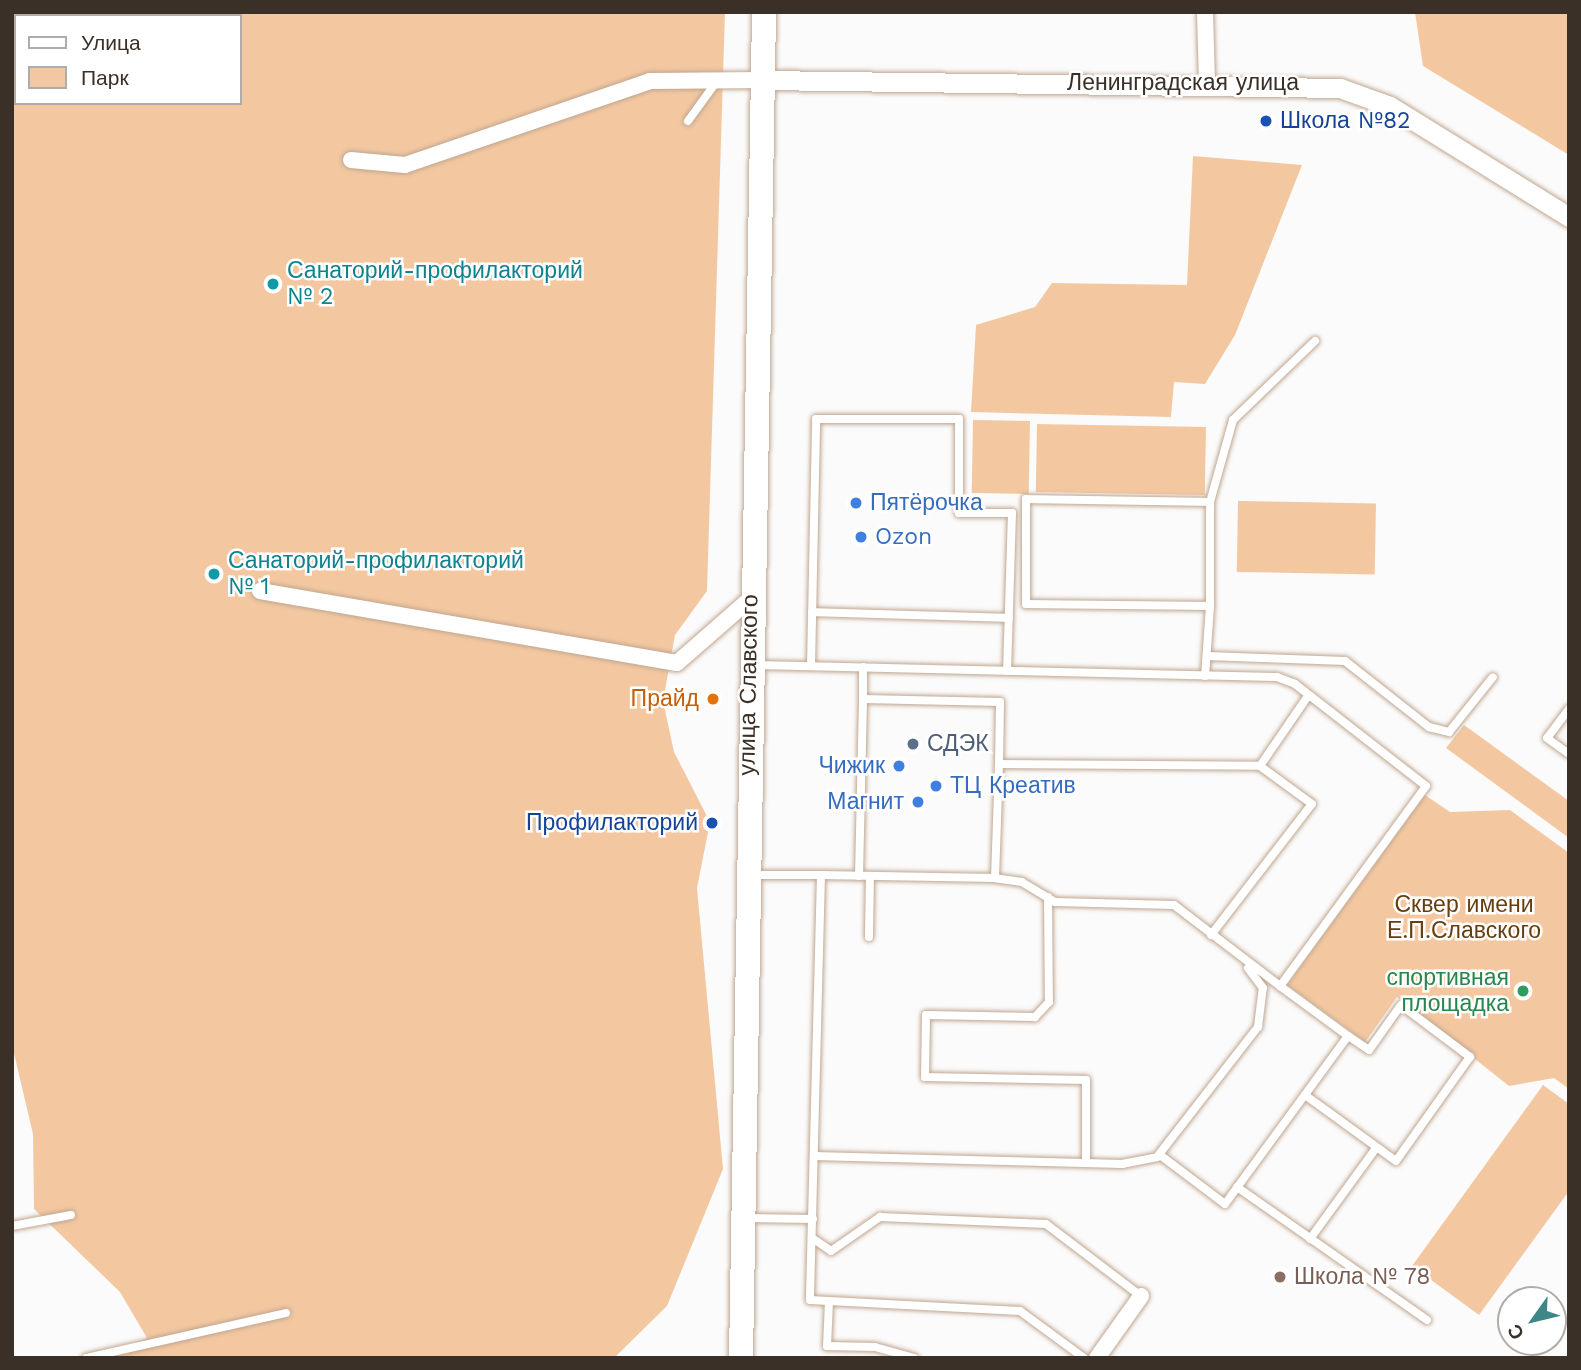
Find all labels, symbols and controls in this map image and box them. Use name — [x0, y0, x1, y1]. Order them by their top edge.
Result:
legend — [14, 14, 242, 105]
text: Улица — [81, 30, 141, 55]
text: Парк — [81, 65, 129, 90]
street label: Ленинградская улица — [1067, 69, 1299, 97]
place label: Школа №82 — [1280, 107, 1410, 135]
marker: Школа №82 — [1258, 113, 1274, 129]
place label: Санаторий-профилакторий № 2 — [287, 257, 583, 311]
marker: Санаторий-профилакторий № 2 — [265, 276, 281, 292]
place label: Пятёрочка — [870, 489, 983, 517]
marker: Пятёрочка — [848, 495, 864, 511]
place label: Ozon — [875, 523, 932, 551]
marker: Ozon — [853, 529, 869, 545]
place label: Санаторий-профилакторий № 1 — [228, 547, 524, 601]
marker: Санаторий-профилакторий № 1 — [206, 566, 222, 582]
street label: улица Славского — [734, 594, 764, 776]
place label: Прайд — [631, 685, 699, 713]
marker: Прайд — [705, 691, 721, 707]
place label: СДЭК — [927, 730, 989, 758]
marker: СДЭК — [905, 736, 921, 752]
place label: Чижик — [819, 752, 885, 780]
marker: Чижик — [891, 758, 907, 774]
place label: ТЦ Креатив — [950, 772, 1076, 800]
marker: ТЦ Креатив — [928, 778, 944, 794]
place label: Магнит — [827, 788, 904, 816]
marker: Магнит — [910, 794, 926, 810]
place label: Профилакторий — [526, 809, 698, 837]
marker: Профилакторий — [704, 815, 720, 831]
park label: Сквер имени Е.П.Славского — [1387, 891, 1541, 945]
place label: спортивная площадка — [1386, 964, 1509, 1018]
marker: спортивная площадка — [1515, 983, 1531, 999]
place label: Школа № 78 — [1294, 1263, 1431, 1291]
marker: Школа № 78 — [1272, 1269, 1288, 1285]
north arrow — [1497, 1286, 1567, 1356]
text: С — [1502, 1320, 1529, 1344]

